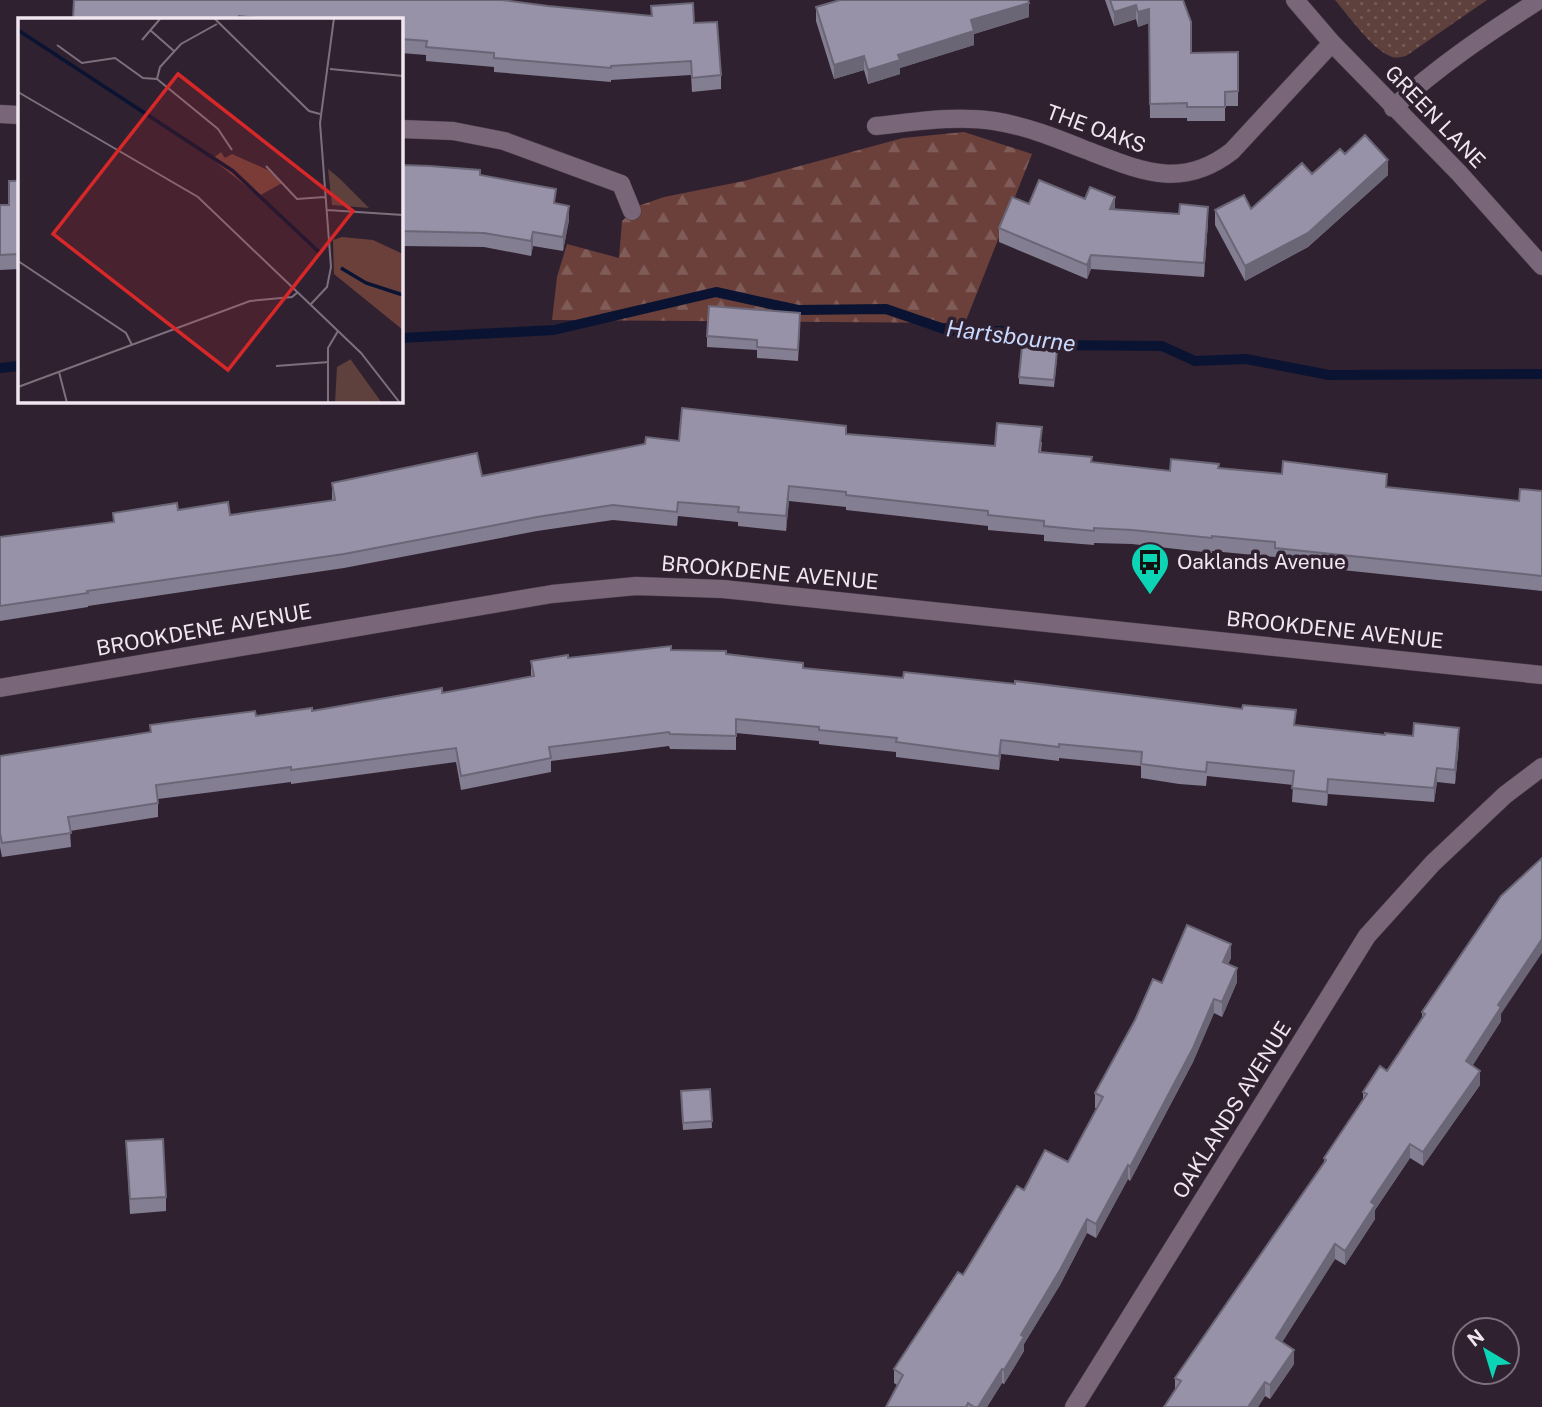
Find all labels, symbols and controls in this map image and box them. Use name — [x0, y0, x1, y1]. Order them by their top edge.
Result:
inset map — [18, 18, 402, 402]
street label: GREEN LANE — [1380, 60, 1491, 173]
street label: THE OAKS — [1043, 99, 1149, 158]
water label: Hartsbourne — [945, 314, 1077, 357]
bus stop icon: Oaklands Avenue — [1129, 541, 1171, 596]
place label: Oaklands Avenue — [1177, 549, 1346, 574]
street label: BROOKDENE AVENUE — [660, 551, 880, 594]
street label: BROOKDENE AVENUE — [94, 598, 314, 661]
street label: BROOKDENE AVENUE — [1225, 606, 1445, 653]
street label: OAKLANDS AVENUE — [1167, 1017, 1296, 1203]
north arrow — [1451, 1316, 1521, 1386]
text: N — [1463, 1324, 1488, 1351]

